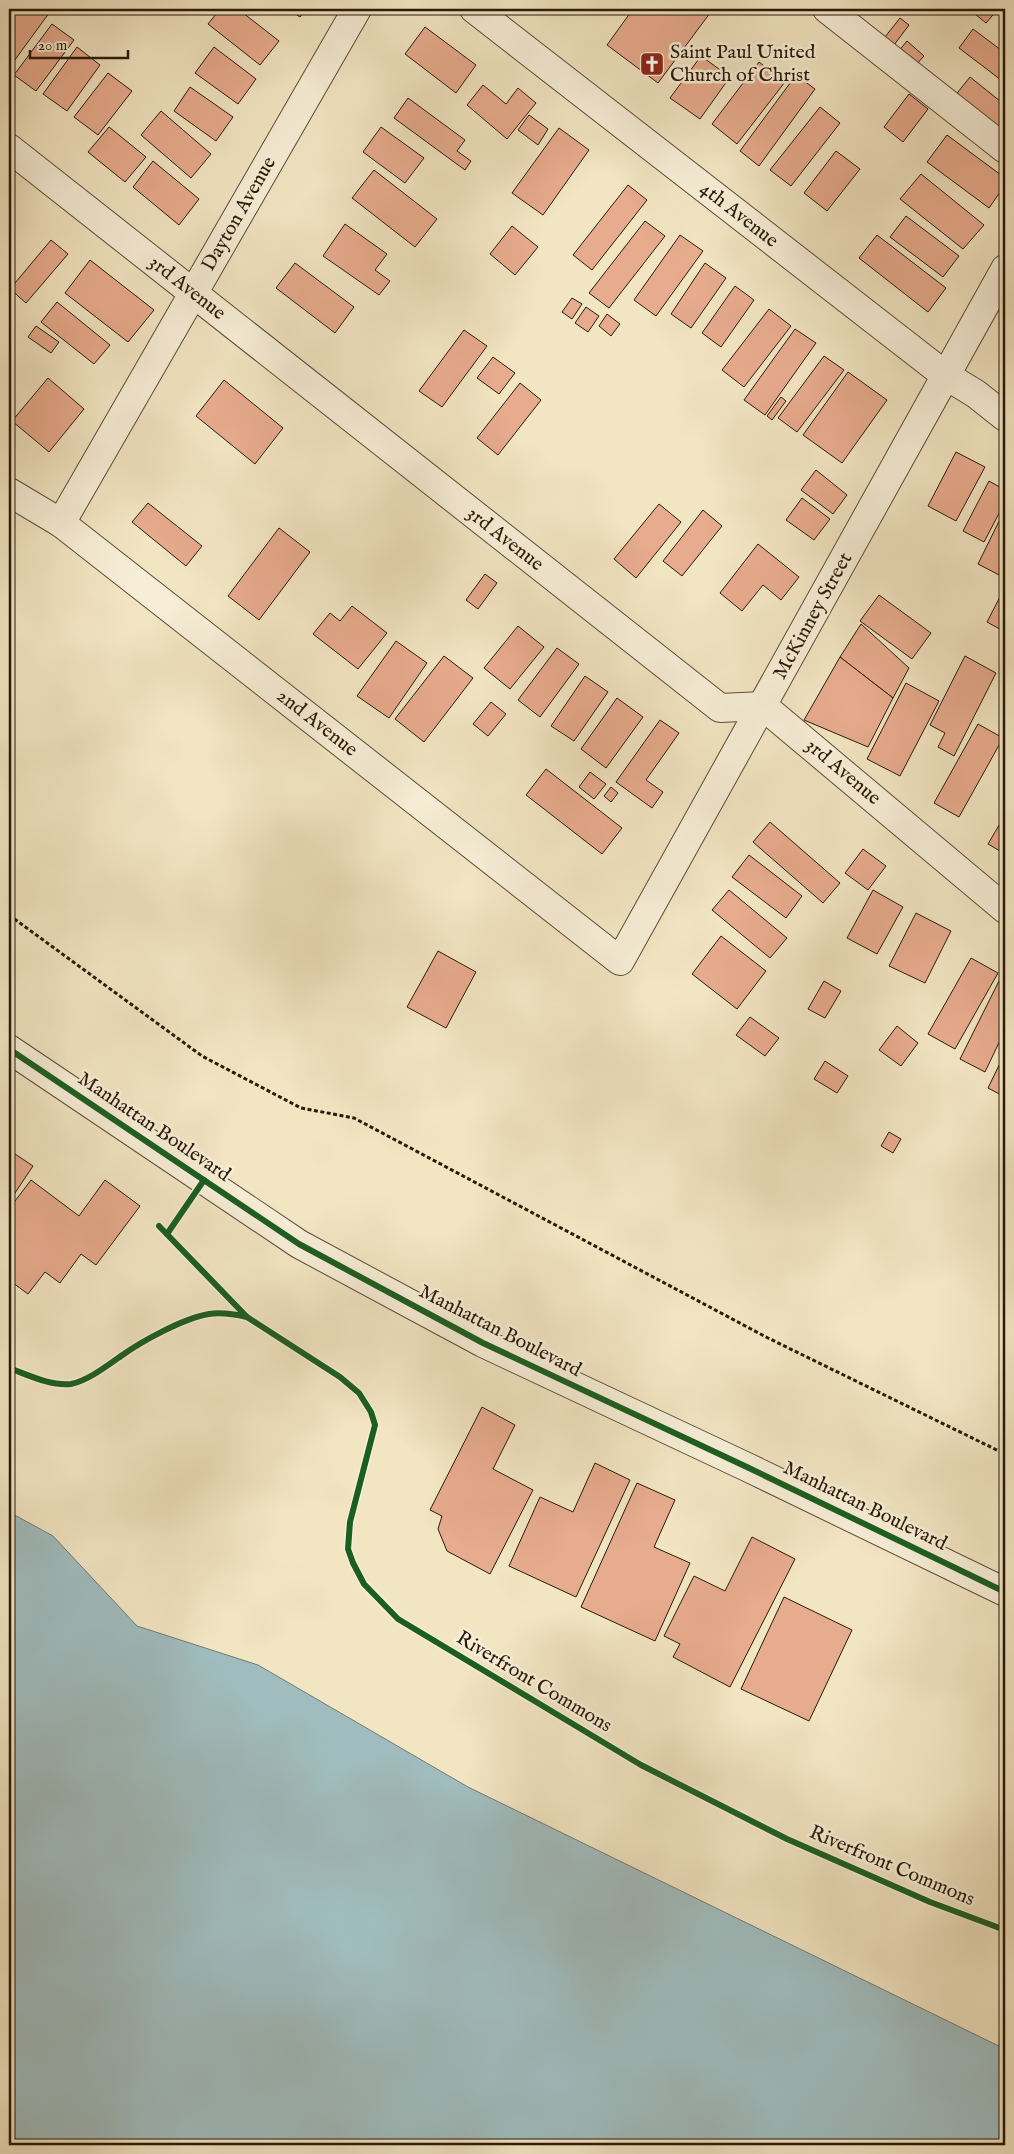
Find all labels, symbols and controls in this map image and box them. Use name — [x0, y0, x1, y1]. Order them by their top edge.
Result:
scale bar — [30, 28, 128, 60]
text: 20 m — [38, 36, 68, 55]
place label: Saint Paul United Church of Christ — [670, 40, 816, 88]
church icon: Saint Paul United Church of Christ — [639, 51, 665, 77]
street label: Dayton Avenue — [196, 152, 282, 276]
street label: 4th Avenue — [695, 177, 783, 253]
street label: 3rd Avenue — [143, 250, 231, 326]
street label: 3rd Avenue — [461, 501, 549, 577]
street label: McKinney Street — [768, 548, 858, 684]
street label: 2nd Avenue — [271, 684, 363, 762]
street label: 3rd Avenue — [800, 733, 886, 811]
street label: Manhattan Boulevard — [73, 1067, 236, 1188]
street label: Manhattan Boulevard — [415, 1279, 586, 1383]
street label: Manhattan Boulevard — [779, 1456, 951, 1557]
street label: Riverfront Commons — [452, 1626, 616, 1738]
street label: Riverfront Commons — [806, 1820, 978, 1912]

